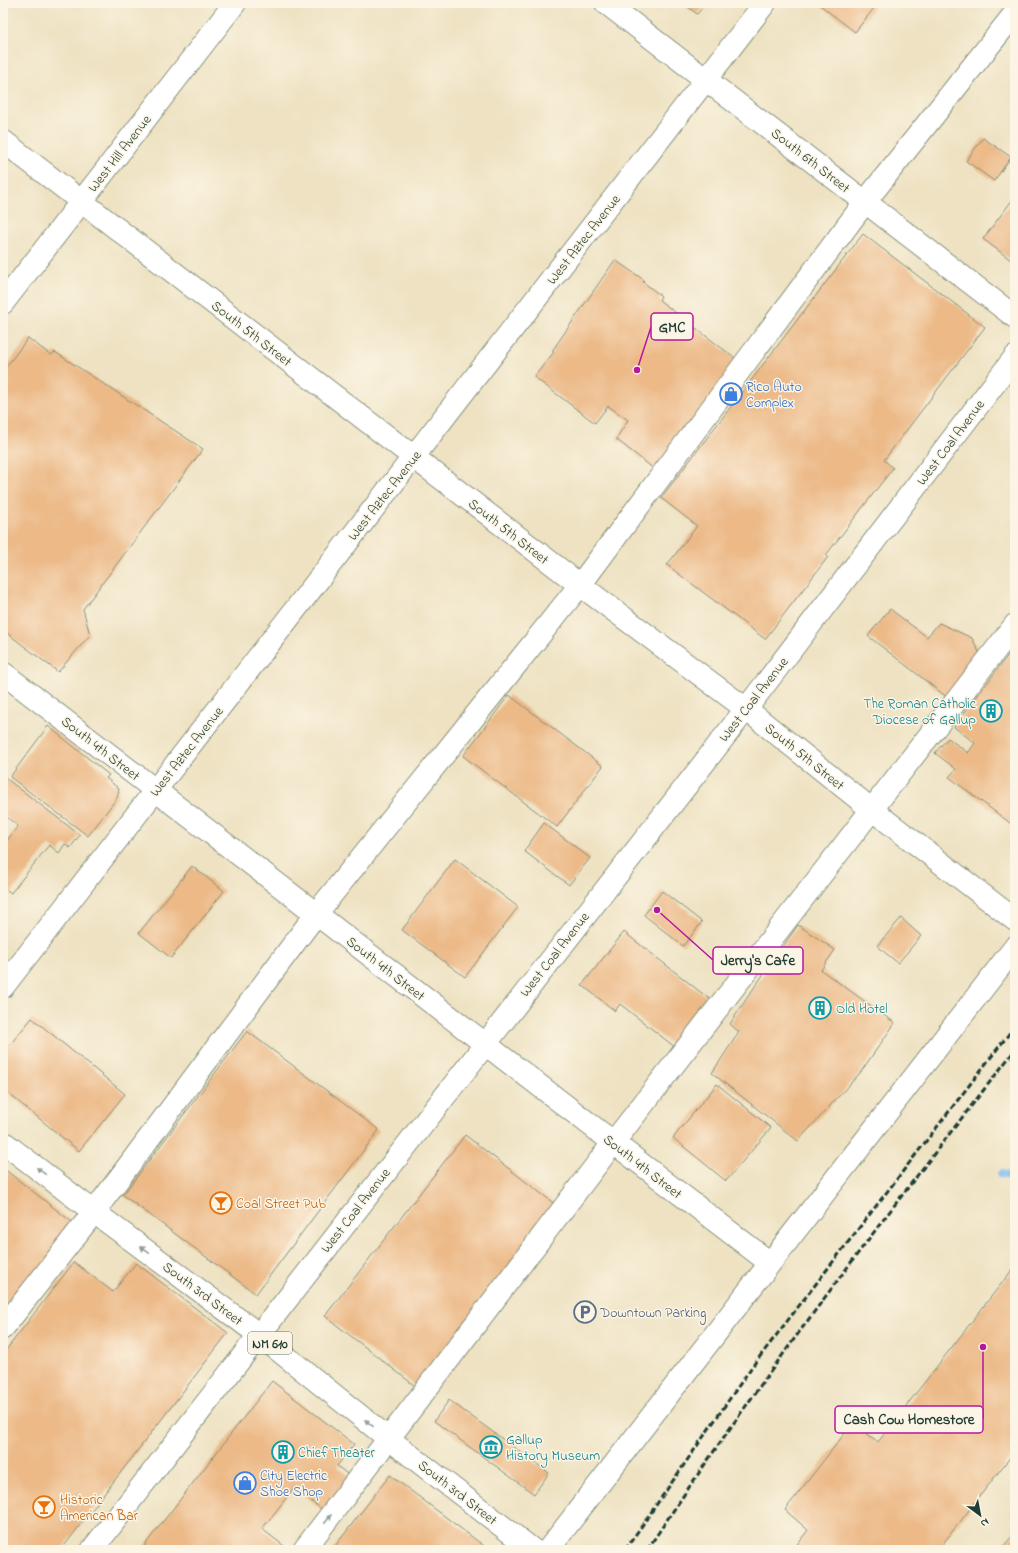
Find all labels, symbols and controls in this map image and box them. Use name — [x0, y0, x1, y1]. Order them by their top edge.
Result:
street label: West Hill Avenue — [83, 110, 158, 197]
street label: South 6th Street — [766, 124, 854, 199]
street label: West Aztec Avenue — [542, 190, 627, 290]
street label: South 5th Street — [206, 296, 296, 373]
callout: GMC — [651, 313, 693, 340]
text: GMC — [659, 317, 686, 339]
place label: Rico Auto Complex — [746, 377, 802, 414]
shop icon: Rico Auto Complex — [718, 381, 744, 407]
street label: West Coal Avenue — [912, 395, 991, 490]
street label: West Aztec Avenue — [343, 446, 428, 546]
street label: South 5th Street — [463, 494, 553, 571]
street label: West Coal Avenue — [714, 652, 795, 747]
place label: The Roman Catholic Diocese of Gallup — [863, 694, 977, 731]
building icon: The Roman Catholic Diocese of Gallup — [978, 698, 1004, 724]
street label: West Aztec Avenue — [145, 702, 230, 802]
street label: South 4th Street — [56, 712, 144, 787]
street label: South 5th Street — [760, 718, 849, 796]
street label: West Coal Avenue — [515, 907, 596, 1002]
street label: South 4th Street — [341, 932, 429, 1007]
callout: Jerry's Cafe — [713, 947, 803, 974]
text: Jerry's Cafe — [721, 950, 797, 974]
building icon: Old Hotel — [807, 995, 833, 1021]
place label: Old Hotel — [836, 999, 888, 1020]
street label: South 4th Street — [598, 1130, 686, 1205]
street label: West Coal Avenue — [316, 1163, 397, 1258]
one-way arrow — [36, 1167, 47, 1175]
bar icon: Coal Street Pub — [208, 1190, 234, 1216]
place label: Coal Street Pub — [236, 1194, 326, 1215]
one-way arrow — [139, 1245, 150, 1254]
street label: South 3rd Street — [157, 1257, 247, 1332]
parking icon: Downtown Parking — [572, 1299, 598, 1325]
place label: Downtown Parking — [599, 1303, 706, 1325]
road number: NM 610 — [248, 1332, 292, 1354]
callout: Cash Cow Homestore — [835, 1406, 983, 1433]
text: Cash Cow Homestore — [843, 1409, 976, 1431]
one-way arrow — [364, 1419, 375, 1428]
place label: Gallup History Museum — [506, 1430, 600, 1468]
museum icon: Gallup History Museum — [478, 1434, 504, 1460]
building icon: Chief Theater — [270, 1439, 296, 1465]
place label: Chief Theater — [298, 1443, 376, 1464]
street label: South 3rd Street — [413, 1455, 502, 1531]
place label: City Electric Shoe Shop — [260, 1466, 328, 1503]
shop icon: City Electric Shoe Shop — [232, 1470, 258, 1496]
place label: Historic American Bar — [60, 1490, 139, 1527]
bar icon: Historic American Bar — [31, 1494, 57, 1520]
north arrow — [960, 1495, 1000, 1535]
one-way arrow — [323, 1514, 332, 1525]
text: N — [977, 1514, 992, 1531]

